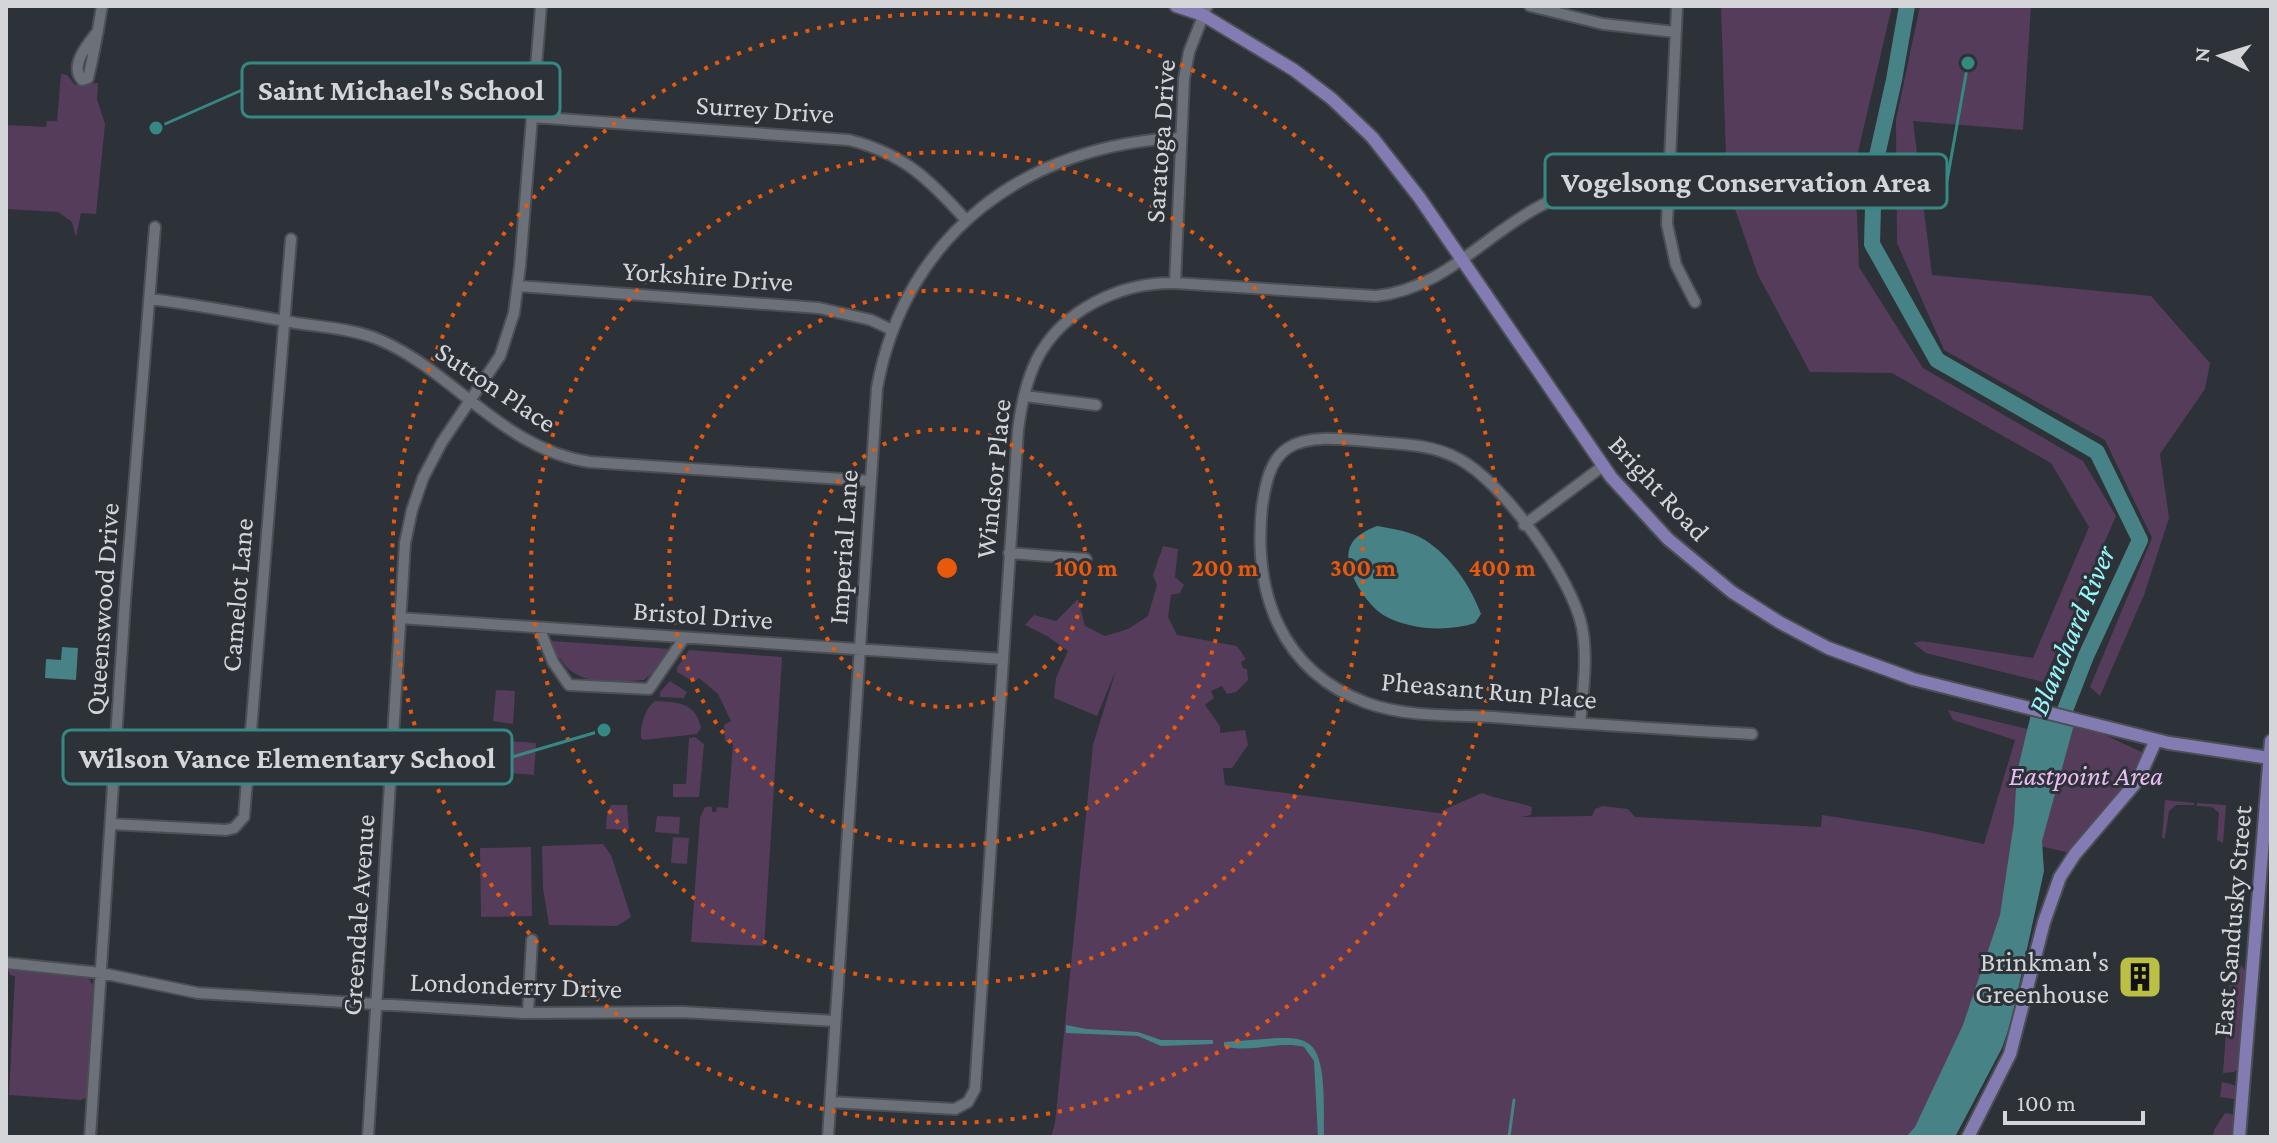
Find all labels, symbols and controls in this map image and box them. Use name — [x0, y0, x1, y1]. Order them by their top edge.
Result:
north arrow — [2181, 16, 2261, 96]
text: N — [2189, 46, 2215, 63]
street label: Saratoga Drive — [1139, 58, 1181, 224]
callout: Saint Michael's School — [242, 63, 560, 117]
text: Saint Michael's School — [258, 73, 545, 106]
street label: Surrey Drive — [695, 89, 835, 129]
callout: Vogelsong Conservation Area — [1545, 154, 1947, 208]
text: Vogelsong Conservation Area — [1560, 165, 1931, 198]
street label: Yorkshire Drive — [622, 255, 794, 297]
street label: Sutton Place — [430, 335, 562, 439]
street label: Windsor Place — [969, 398, 1017, 560]
street label: Bright Road — [1602, 429, 1716, 547]
street label: Imperial Lane — [822, 469, 864, 625]
street label: Queenswood Drive — [79, 502, 125, 716]
street label: Camelot Lane — [215, 517, 259, 673]
water label: Blanchard River — [2021, 539, 2122, 719]
centre of rings — [933, 554, 961, 582]
text: 100 m — [1054, 554, 1118, 581]
text: 200 m — [1192, 554, 1259, 581]
text: 300 m — [1330, 554, 1397, 581]
text: 400 m — [1468, 554, 1536, 581]
street label: Bristol Drive — [632, 595, 774, 635]
street label: Pheasant Run Place — [1380, 665, 1598, 715]
callout: Wilson Vance Elementary School — [63, 730, 512, 784]
text: Wilson Vance Elementary School — [77, 741, 496, 774]
park label: Eastpoint Area — [2009, 760, 2163, 791]
street label: East Sandusky Street — [2206, 803, 2258, 1038]
street label: Greendale Avenue — [335, 813, 381, 1017]
place label: Brinkman's Greenhouse — [1975, 946, 2109, 1009]
building icon: Brinkman's Greenhouse — [2116, 953, 2164, 1001]
street label: Londonderry Drive — [409, 966, 623, 1004]
scale bar — [2005, 1075, 2143, 1125]
text: 100 m — [2017, 1089, 2076, 1116]

